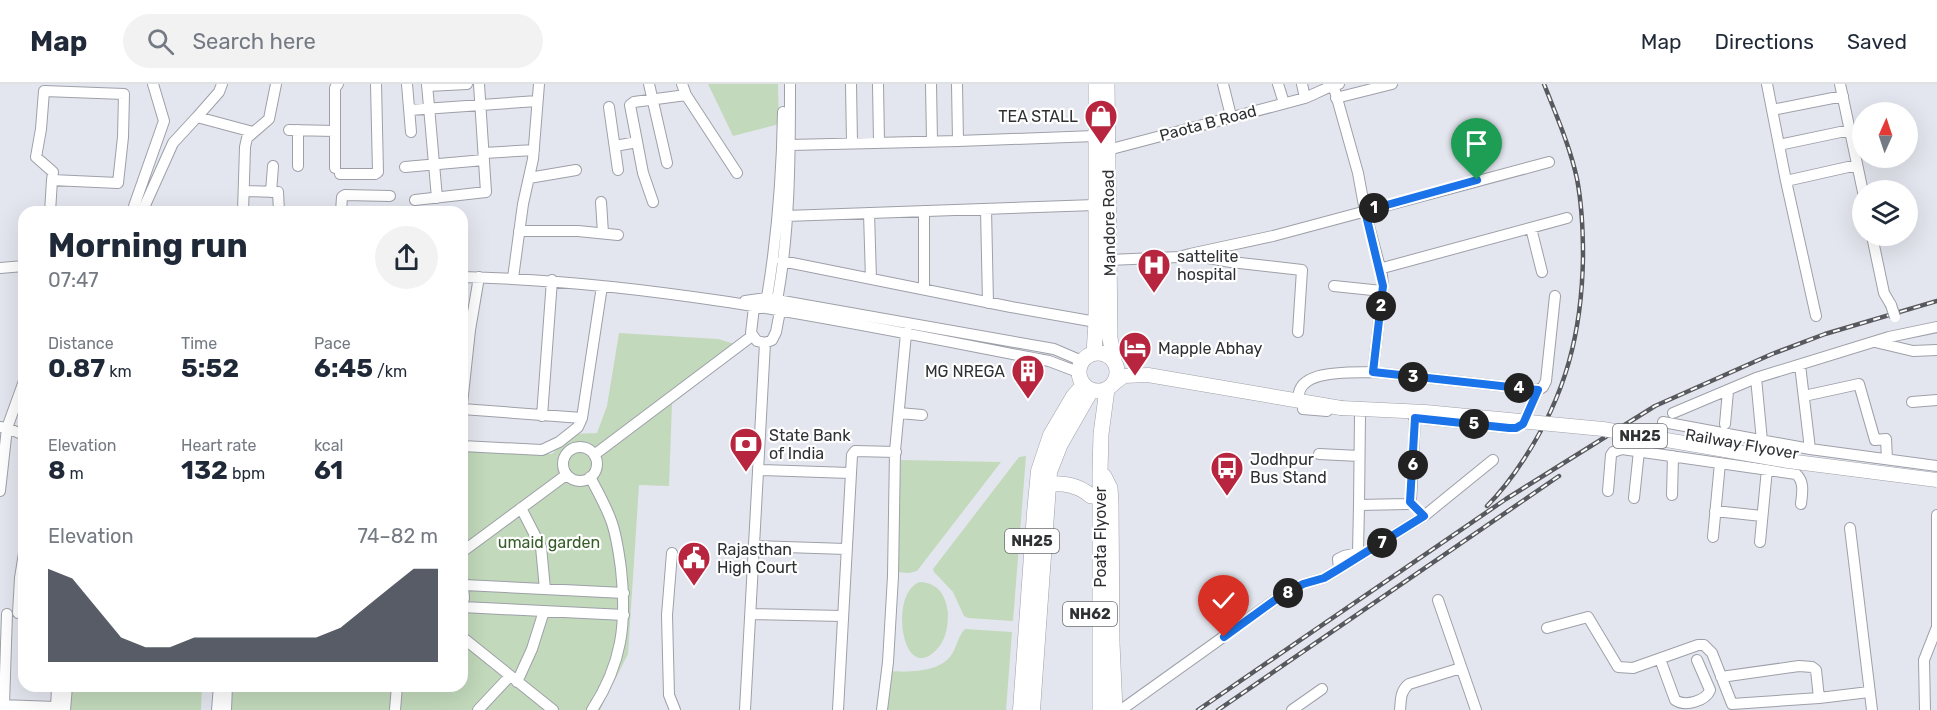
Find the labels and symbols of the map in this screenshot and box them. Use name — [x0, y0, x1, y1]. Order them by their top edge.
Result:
shop icon: TEA STALL — [1083, 98, 1119, 145]
street label: Paota B Road — [1157, 101, 1259, 145]
north arrow — [1852, 102, 1918, 168]
place label: TEA STALL — [998, 107, 1078, 126]
pin — [1451, 118, 1502, 180]
street label: Mandore Road — [1099, 170, 1119, 276]
pin: 1 — [1359, 193, 1389, 223]
hospital icon: sattelite hospital — [1136, 247, 1172, 294]
place label: sattelite hospital — [1177, 247, 1238, 284]
pin: 2 — [1366, 291, 1396, 321]
hotel icon: Mapple Abhay — [1117, 330, 1153, 377]
place label: Mapple Abhay — [1158, 339, 1263, 358]
building icon: MG NREGA — [1010, 353, 1046, 400]
place label: MG NREGA — [925, 362, 1005, 381]
pin: 3 — [1398, 362, 1428, 392]
pin: 4 — [1504, 373, 1534, 403]
pin: 5 — [1459, 409, 1489, 439]
road number: NH25 — [1613, 424, 1667, 448]
street label: Railway Flyover — [1684, 425, 1800, 463]
bank icon: State Bank of India — [728, 426, 764, 473]
place label: State Bank of India — [769, 426, 851, 463]
bus stop icon: Jodhpur Bus Stand — [1209, 450, 1245, 497]
place label: Jodhpur Bus Stand — [1250, 450, 1327, 487]
pin: 6 — [1398, 450, 1428, 480]
street label: Poata Flyover — [1091, 486, 1110, 588]
pin: 7 — [1367, 528, 1397, 558]
road number: NH25 — [1005, 529, 1059, 553]
park label: umaid garden — [498, 533, 600, 552]
public building icon: Rajasthan High Court — [676, 540, 712, 587]
place label: Rajasthan High Court — [717, 540, 797, 577]
pin — [1198, 575, 1249, 637]
pin: 8 — [1273, 578, 1303, 608]
road number: NH62 — [1063, 602, 1117, 626]

